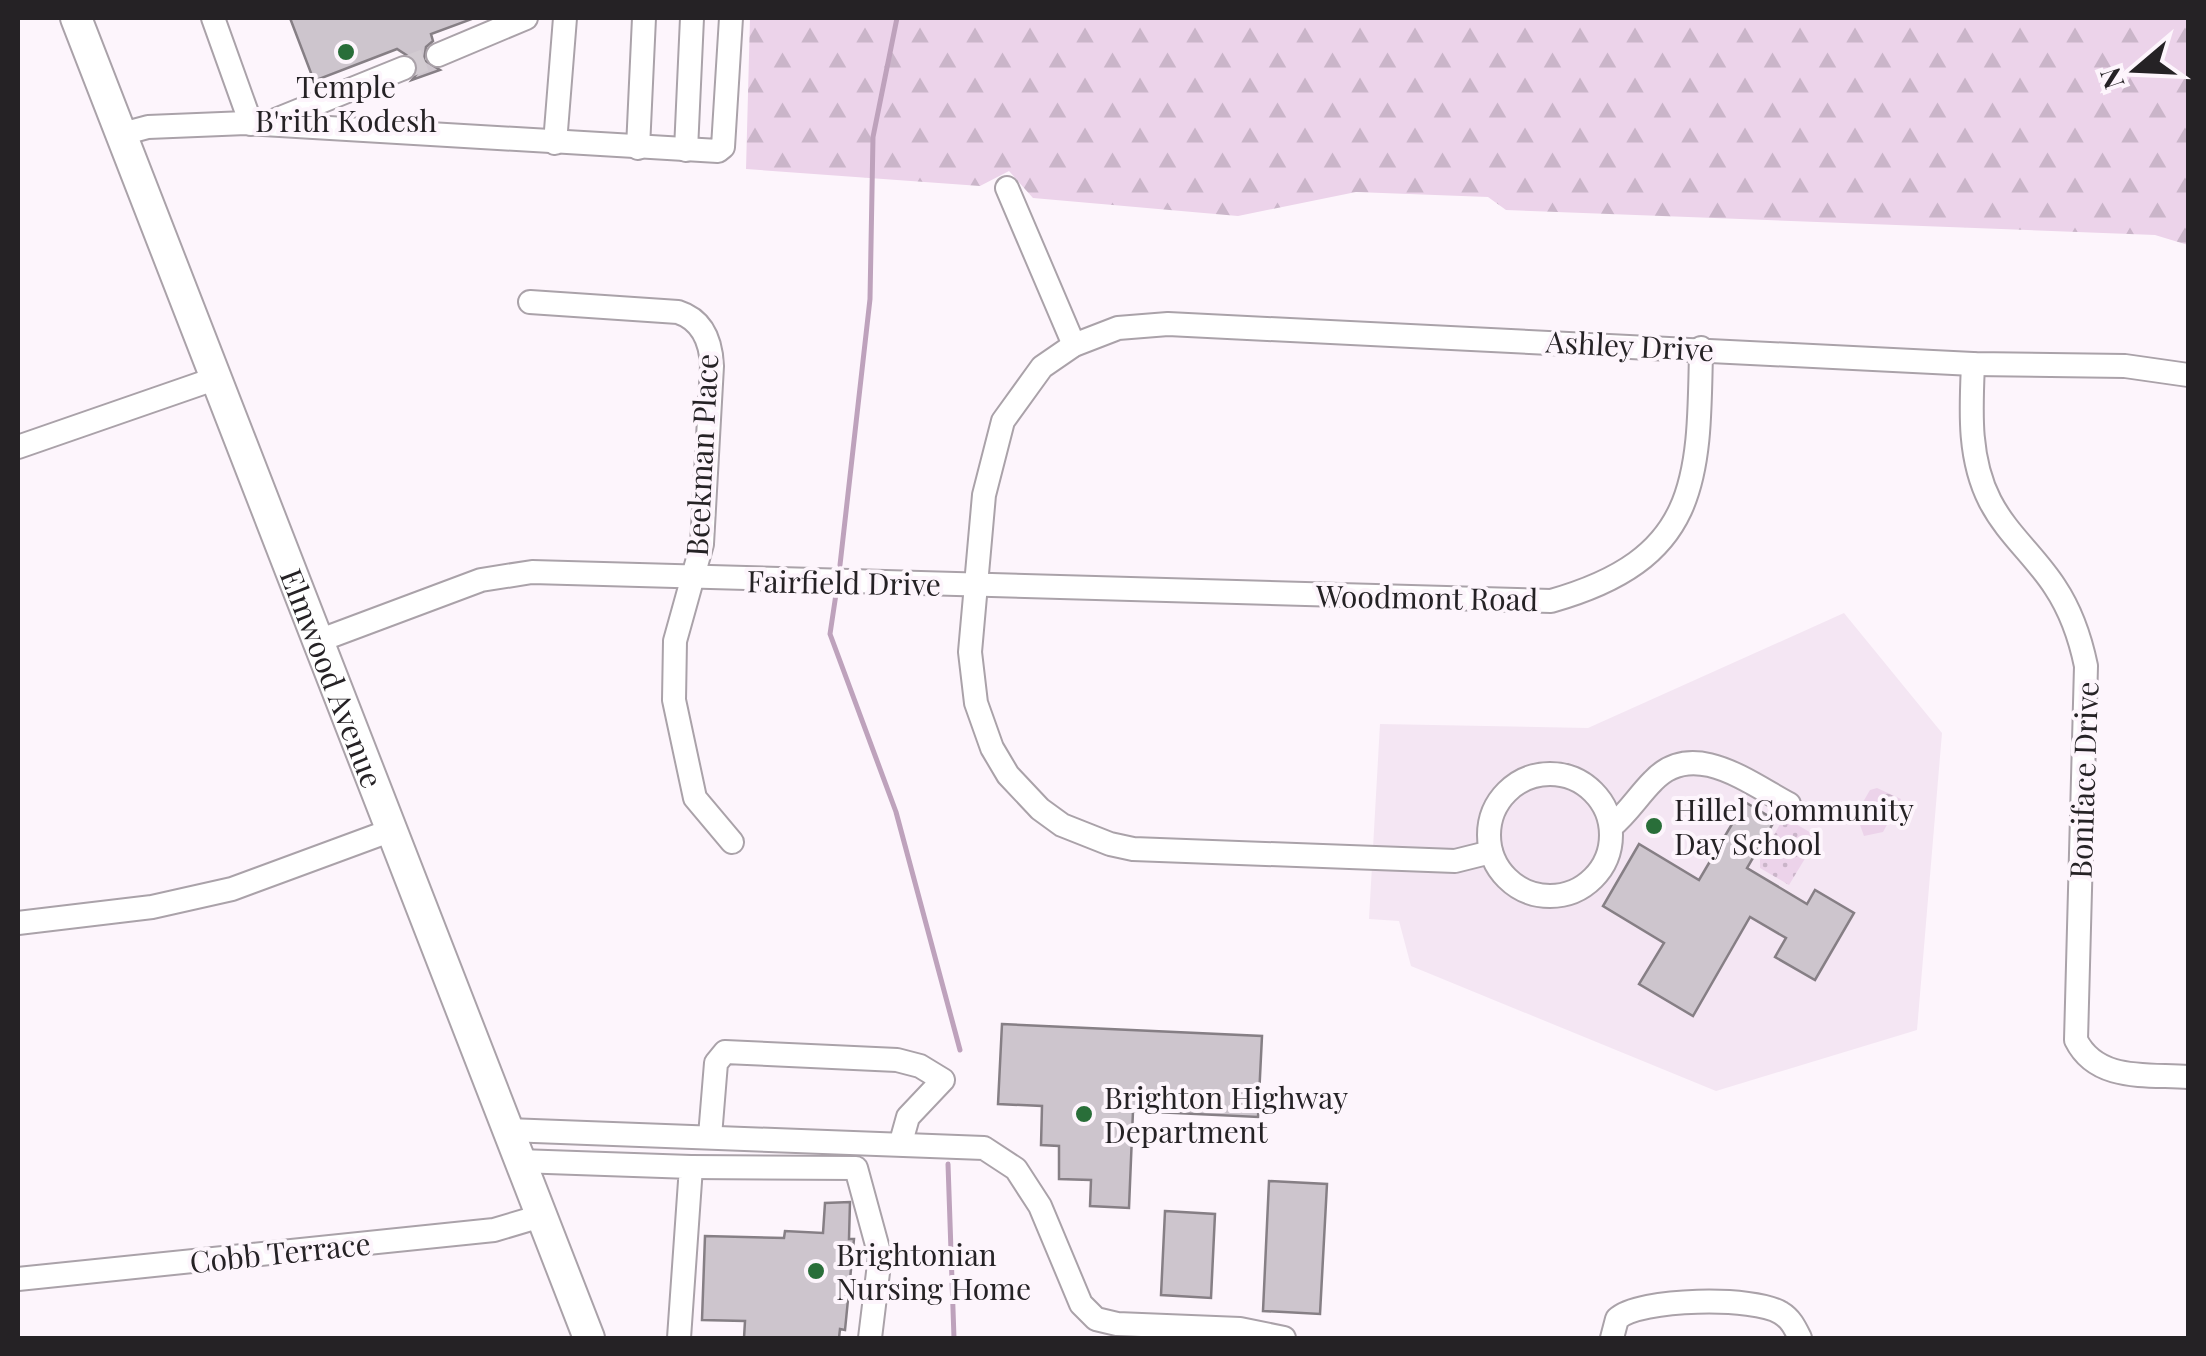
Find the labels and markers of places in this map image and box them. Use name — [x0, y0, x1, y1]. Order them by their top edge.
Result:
marker: Temple B'rith Kodesh — [335, 41, 357, 63]
place label: Temple B'rith Kodesh — [255, 66, 437, 140]
place label: Hillel Community Day School — [1674, 789, 1914, 863]
marker: Hillel Community Day School — [1643, 815, 1665, 837]
place label: Brighton Highway Department — [1104, 1077, 1348, 1151]
marker: Brighton Highway Department — [1073, 1103, 1095, 1125]
place label: Brightonian Nursing Home — [836, 1234, 1031, 1308]
marker: Brightonian Nursing Home — [805, 1260, 827, 1282]

